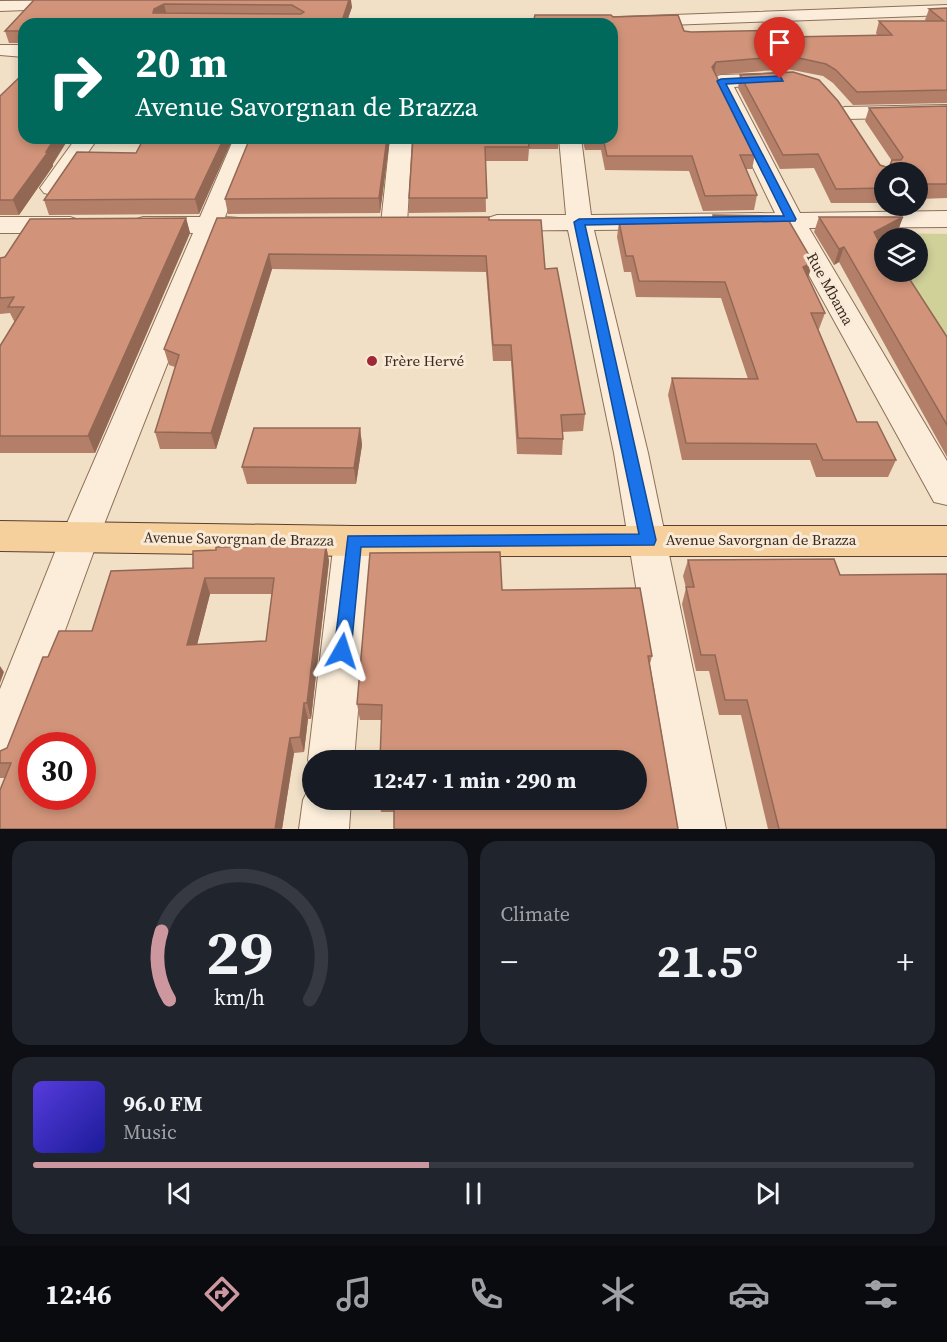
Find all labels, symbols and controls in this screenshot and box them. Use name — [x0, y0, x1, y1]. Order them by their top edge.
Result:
pin — [754, 17, 805, 79]
icon: arrive — [763, 26, 796, 59]
text: 20 m — [135, 33, 228, 91]
icon: right — [36, 42, 114, 120]
text: Avenue Savorgnan de Brazza — [135, 88, 478, 125]
map controls — [874, 162, 928, 282]
button: search — [874, 162, 928, 216]
button: layers — [874, 228, 928, 282]
street label: Rue Mbama — [802, 249, 859, 329]
place label: Frère Hervé — [384, 350, 464, 371]
marker: Frère Hervé — [365, 354, 379, 368]
street label: Avenue Savorgnan de Brazza — [143, 526, 335, 551]
street label: Avenue Savorgnan de Brazza — [666, 529, 857, 550]
position arrow — [310, 619, 374, 683]
speed limit sign: 30 — [18, 732, 96, 810]
text: 12:47 · 1 min · 290 m — [373, 765, 576, 795]
text: Climate — [501, 900, 570, 928]
text: 29 — [206, 909, 274, 995]
text: 21.5° — [657, 930, 758, 992]
text: − — [501, 939, 518, 984]
text: + — [897, 939, 914, 984]
text: km/h — [214, 983, 265, 1012]
text: 96.0 FM — [123, 1088, 202, 1118]
text: Music — [123, 1118, 177, 1146]
icon: previous — [163, 1177, 196, 1210]
icon: pause — [457, 1177, 490, 1210]
icon: next — [751, 1177, 784, 1210]
icon: directions — [201, 1273, 243, 1315]
icon: music — [333, 1273, 375, 1315]
icon: phone — [465, 1273, 507, 1315]
icon: climate — [597, 1273, 639, 1315]
icon: car — [728, 1273, 770, 1315]
icon: filters — [860, 1273, 902, 1315]
text: 12:46 — [45, 1276, 112, 1313]

